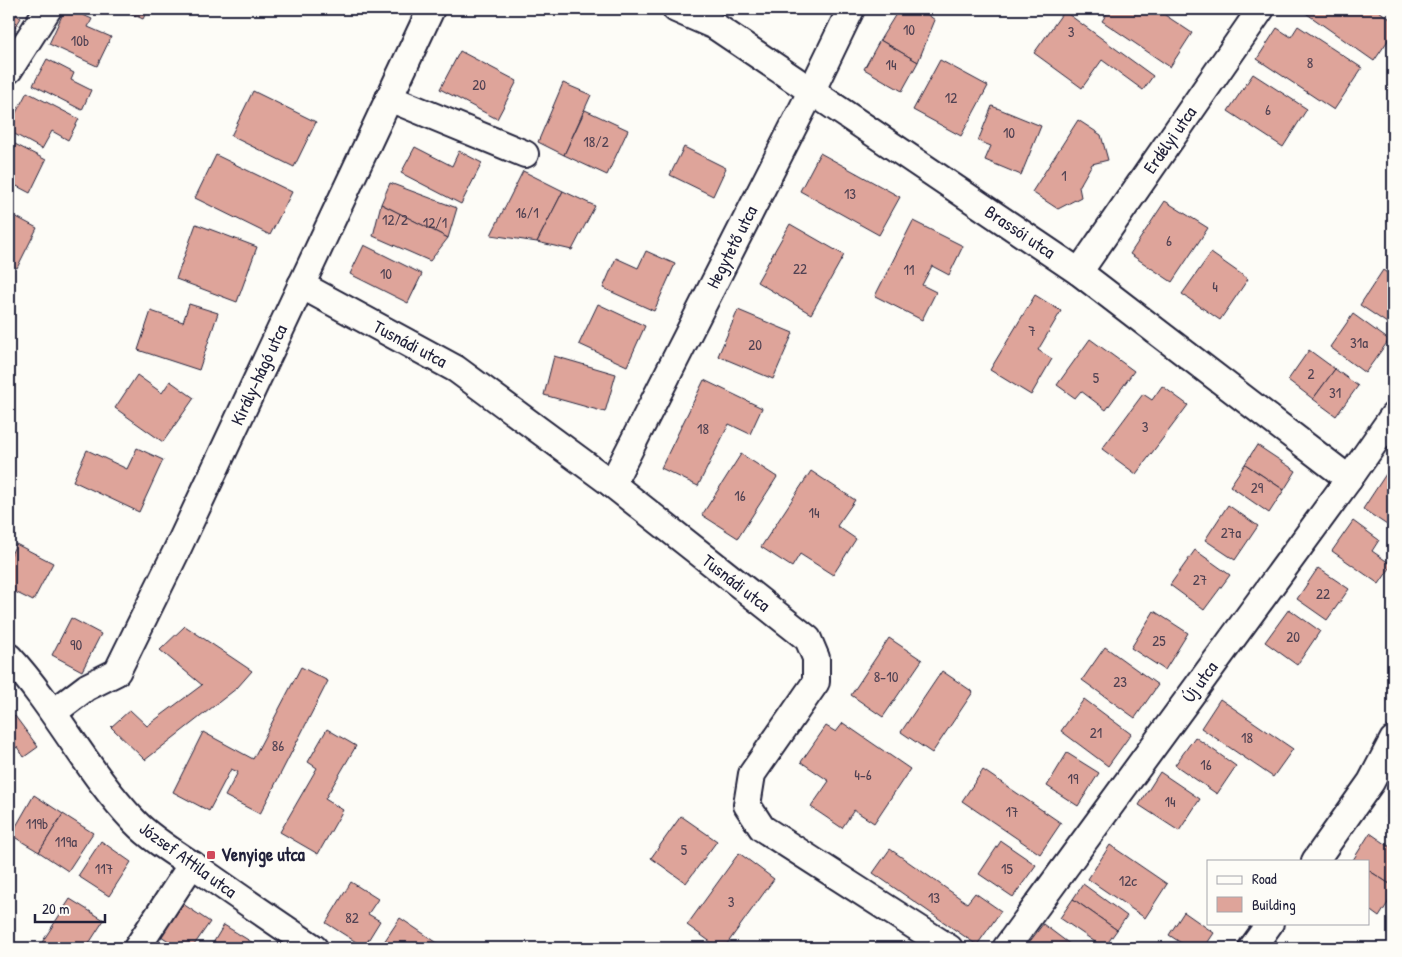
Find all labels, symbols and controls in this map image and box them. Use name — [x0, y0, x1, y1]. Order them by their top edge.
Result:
house number: 10 — [903, 19, 915, 40]
house number: 3 — [1068, 21, 1075, 42]
house number: 10b — [71, 30, 89, 51]
house number: 8 — [1307, 52, 1313, 73]
house number: 14 — [885, 54, 897, 75]
house number: 20 — [472, 74, 486, 95]
house number: 12 — [945, 87, 957, 108]
house number: 6 — [1265, 99, 1271, 120]
street label: Erdélyi utca — [1137, 101, 1202, 178]
house number: 10 — [1003, 122, 1015, 143]
house number: 18/2 — [583, 131, 609, 152]
house number: 1 — [1061, 165, 1067, 186]
house number: 13 — [844, 183, 856, 204]
street label: Brassói utca — [980, 199, 1060, 264]
street label: Hegytető utca — [700, 201, 763, 292]
house number: 16/1 — [515, 202, 539, 223]
house number: 12/2 — [382, 209, 408, 230]
house number: 12/1 — [423, 212, 447, 233]
house number: 6 — [1166, 230, 1172, 251]
house number: 22 — [793, 258, 807, 279]
house number: 11 — [904, 259, 914, 280]
house number: 10 — [380, 263, 392, 284]
house number: 4 — [1212, 276, 1218, 297]
street label: Tusnádi utca — [369, 314, 452, 373]
street label: Király-hágó utca — [224, 320, 293, 429]
house number: 7 — [1028, 320, 1036, 341]
house number: 31a — [1350, 332, 1368, 353]
house number: 20 — [748, 334, 762, 355]
house number: 2 — [1307, 363, 1315, 384]
house number: 5 — [1093, 367, 1100, 388]
house number: 31 — [1329, 382, 1341, 403]
house number: 3 — [1142, 416, 1149, 437]
house number: 18 — [697, 418, 709, 439]
house number: 29 — [1251, 477, 1264, 498]
house number: 16 — [734, 485, 746, 506]
house number: 14 — [808, 502, 820, 523]
house number: 27a — [1221, 522, 1241, 543]
street label: Tusnádi utca — [697, 548, 776, 617]
house number: 27 — [1193, 569, 1207, 590]
house number: 22 — [1316, 583, 1330, 604]
house number: 20 — [1286, 626, 1300, 647]
house number: 25 — [1152, 630, 1166, 651]
house number: 90 — [70, 634, 82, 655]
street label: Új utca — [1176, 656, 1223, 708]
house number: 8-10 — [874, 666, 899, 687]
house number: 23 — [1113, 671, 1127, 692]
house number: 21 — [1090, 722, 1102, 743]
house number: 18 — [1241, 727, 1253, 748]
house number: 86 — [272, 735, 284, 756]
house number: 16 — [1200, 754, 1212, 775]
house number: 4-6 — [854, 764, 872, 785]
house number: 19 — [1068, 768, 1079, 789]
house number: 14 — [1164, 791, 1176, 812]
house number: 17 — [1006, 801, 1018, 822]
house number: 119b — [26, 813, 48, 834]
street label: József Attila utca — [134, 816, 242, 903]
house number: 119a — [55, 831, 77, 852]
house number: 5 — [681, 839, 688, 860]
place label: Venyige utca — [221, 842, 306, 868]
marker: Venyige utca — [205, 849, 217, 861]
house number: 117 — [95, 858, 113, 879]
house number: 15 — [1001, 858, 1014, 879]
legend — [1207, 860, 1370, 924]
text: Road — [1252, 868, 1277, 889]
house number: 12c — [1119, 870, 1137, 891]
house number: 13 — [928, 887, 940, 908]
house number: 3 — [728, 891, 735, 912]
scale bar — [35, 892, 105, 924]
text: Building — [1252, 894, 1296, 915]
text: 20 m — [42, 898, 69, 919]
house number: 82 — [345, 907, 359, 928]

